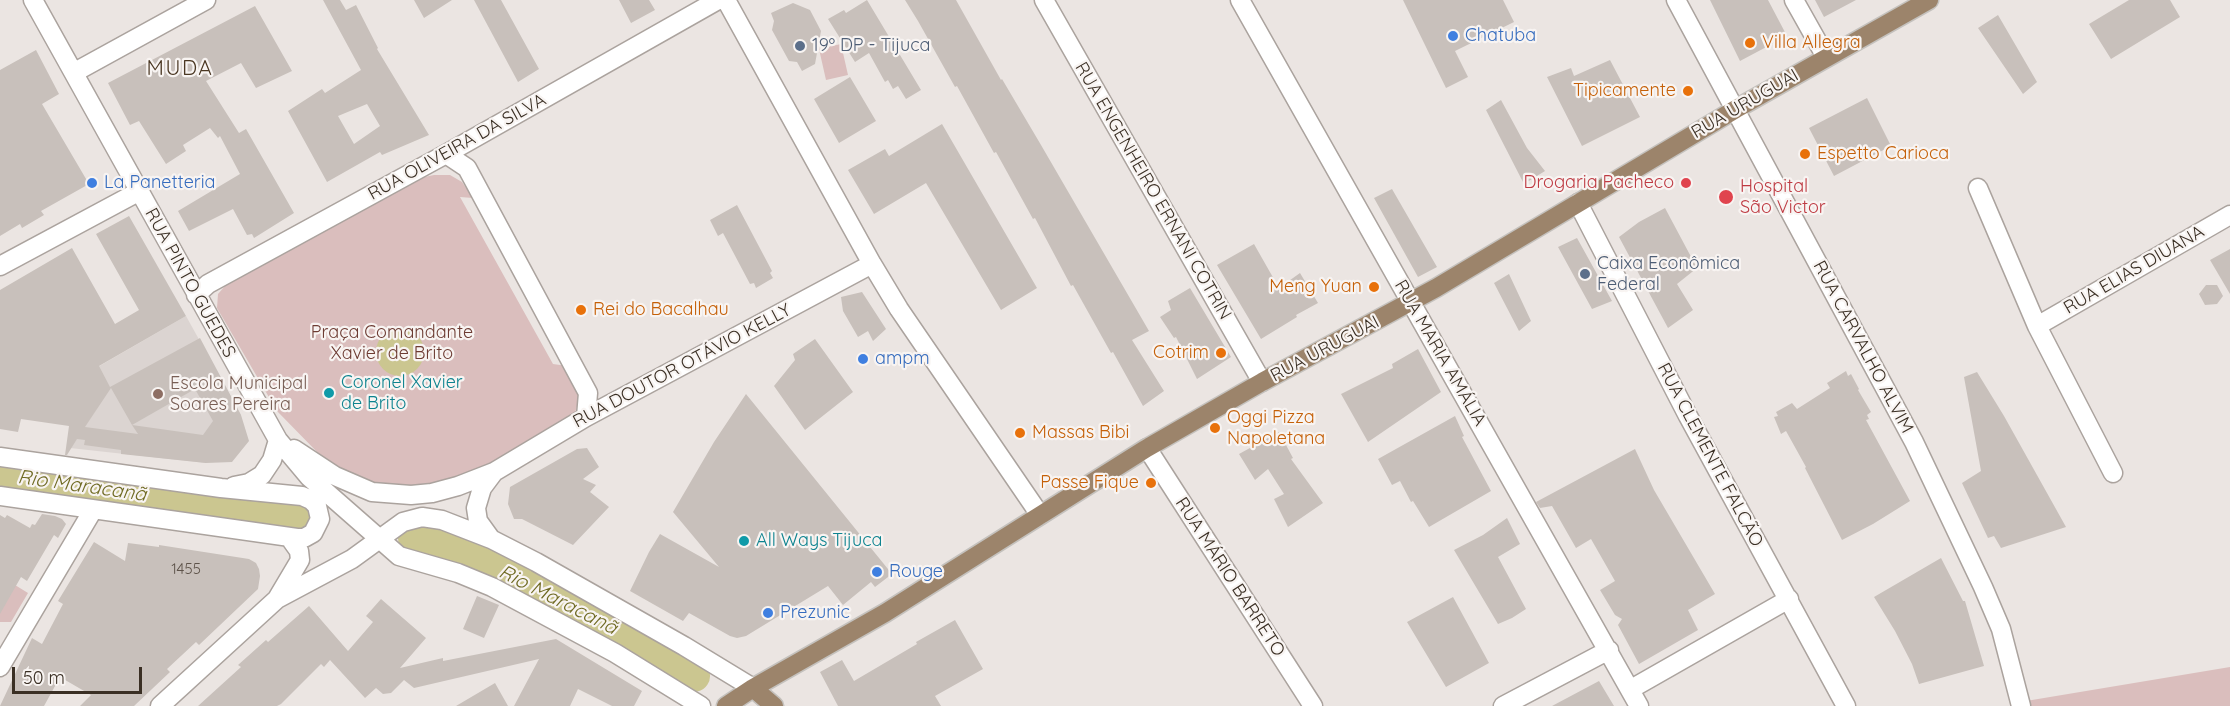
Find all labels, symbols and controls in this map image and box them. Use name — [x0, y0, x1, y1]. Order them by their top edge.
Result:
place label: Chatuba — [1465, 25, 1536, 47]
marker: Chatuba — [1446, 29, 1460, 43]
place label: Villa Allegra — [1762, 32, 1861, 54]
place label: 19º DP - Tijuca — [812, 35, 930, 57]
marker: Villa Allegra — [1743, 36, 1757, 50]
marker: 19º DP - Tijuca — [793, 39, 807, 53]
district label: MUDA — [147, 56, 213, 82]
street label: RUA ENGENHEIRO ERNANI COTRIN — [1070, 58, 1236, 324]
street label: RUA URUGUAI — [1688, 65, 1802, 143]
place label: Tipicamente — [1573, 80, 1676, 102]
marker: Tipicamente — [1681, 84, 1695, 98]
street label: RUA OLIVEIRA DA SILVA — [364, 89, 550, 205]
place label: Espetto Carioca — [1817, 143, 1949, 165]
marker: Espetto Carioca — [1798, 147, 1812, 161]
place label: La Panetteria — [104, 172, 215, 194]
place label: Drogaria Pacheco — [1524, 172, 1674, 194]
marker: La Panetteria — [85, 176, 99, 190]
marker: Drogaria Pacheco — [1679, 176, 1693, 190]
place label: Hospital São Victor — [1740, 176, 1826, 219]
marker: Hospital São Victor — [1717, 188, 1735, 206]
street label: RUA PINTO GUEDES — [140, 204, 240, 362]
street label: RUA ELIAS DIUANA — [2060, 221, 2208, 319]
place label: Caixa Econômica Federal — [1597, 253, 1740, 296]
street label: RUA CARVALHO ALVIM — [1808, 257, 1918, 437]
marker: Caixa Econômica Federal — [1578, 267, 1592, 281]
place label: Meng Yuan — [1269, 276, 1362, 298]
street label: RUA MARIA AMÁLIA — [1389, 276, 1491, 430]
marker: Meng Yuan — [1367, 280, 1381, 294]
street label: RUA DOUTOR OTÁVIO KELLY — [569, 299, 795, 433]
place label: Rei do Bacalhau — [593, 299, 729, 321]
marker: Rei do Bacalhau — [574, 303, 588, 317]
street label: RUA URUGUAI — [1267, 311, 1383, 387]
park label: Praça Comandante Xavier de Brito — [311, 322, 473, 364]
place label: Cotrim — [1153, 342, 1209, 364]
marker: Cotrim — [1214, 346, 1228, 360]
place label: ampm — [875, 348, 930, 370]
marker: ampm — [856, 352, 870, 366]
street label: RUA CLEMENTE FALCÃO — [1652, 360, 1768, 550]
place label: Coronel Xavier de Brito — [341, 372, 463, 415]
place label: Escola Municipal Soares Pereira — [170, 373, 307, 416]
marker: Coronel Xavier de Brito — [322, 386, 336, 400]
marker: Escola Municipal Soares Pereira — [151, 387, 165, 401]
place label: Oggi Pizza Napoletana — [1227, 407, 1325, 450]
marker: Oggi Pizza Napoletana — [1208, 421, 1222, 435]
place label: Massas Bibi — [1032, 422, 1129, 444]
marker: Massas Bibi — [1013, 426, 1027, 440]
water label: Rio Maracanã — [16, 465, 148, 507]
place label: Passe Fique — [1040, 472, 1139, 494]
marker: Passe Fique — [1144, 476, 1158, 490]
street label: RUA MÁRIO BARRETO — [1171, 494, 1289, 660]
place label: All Ways Tijuca — [756, 530, 882, 552]
marker: All Ways Tijuca — [737, 534, 751, 548]
house number: 1455 — [171, 560, 201, 578]
water label: Rio Maracanã — [495, 560, 621, 640]
place label: Rouge — [889, 561, 943, 583]
marker: Rouge — [870, 565, 884, 579]
place label: Prezunic — [780, 602, 850, 624]
marker: Prezunic — [761, 606, 775, 620]
scale bar — [15, 655, 146, 693]
text: 50 m — [23, 666, 65, 689]

